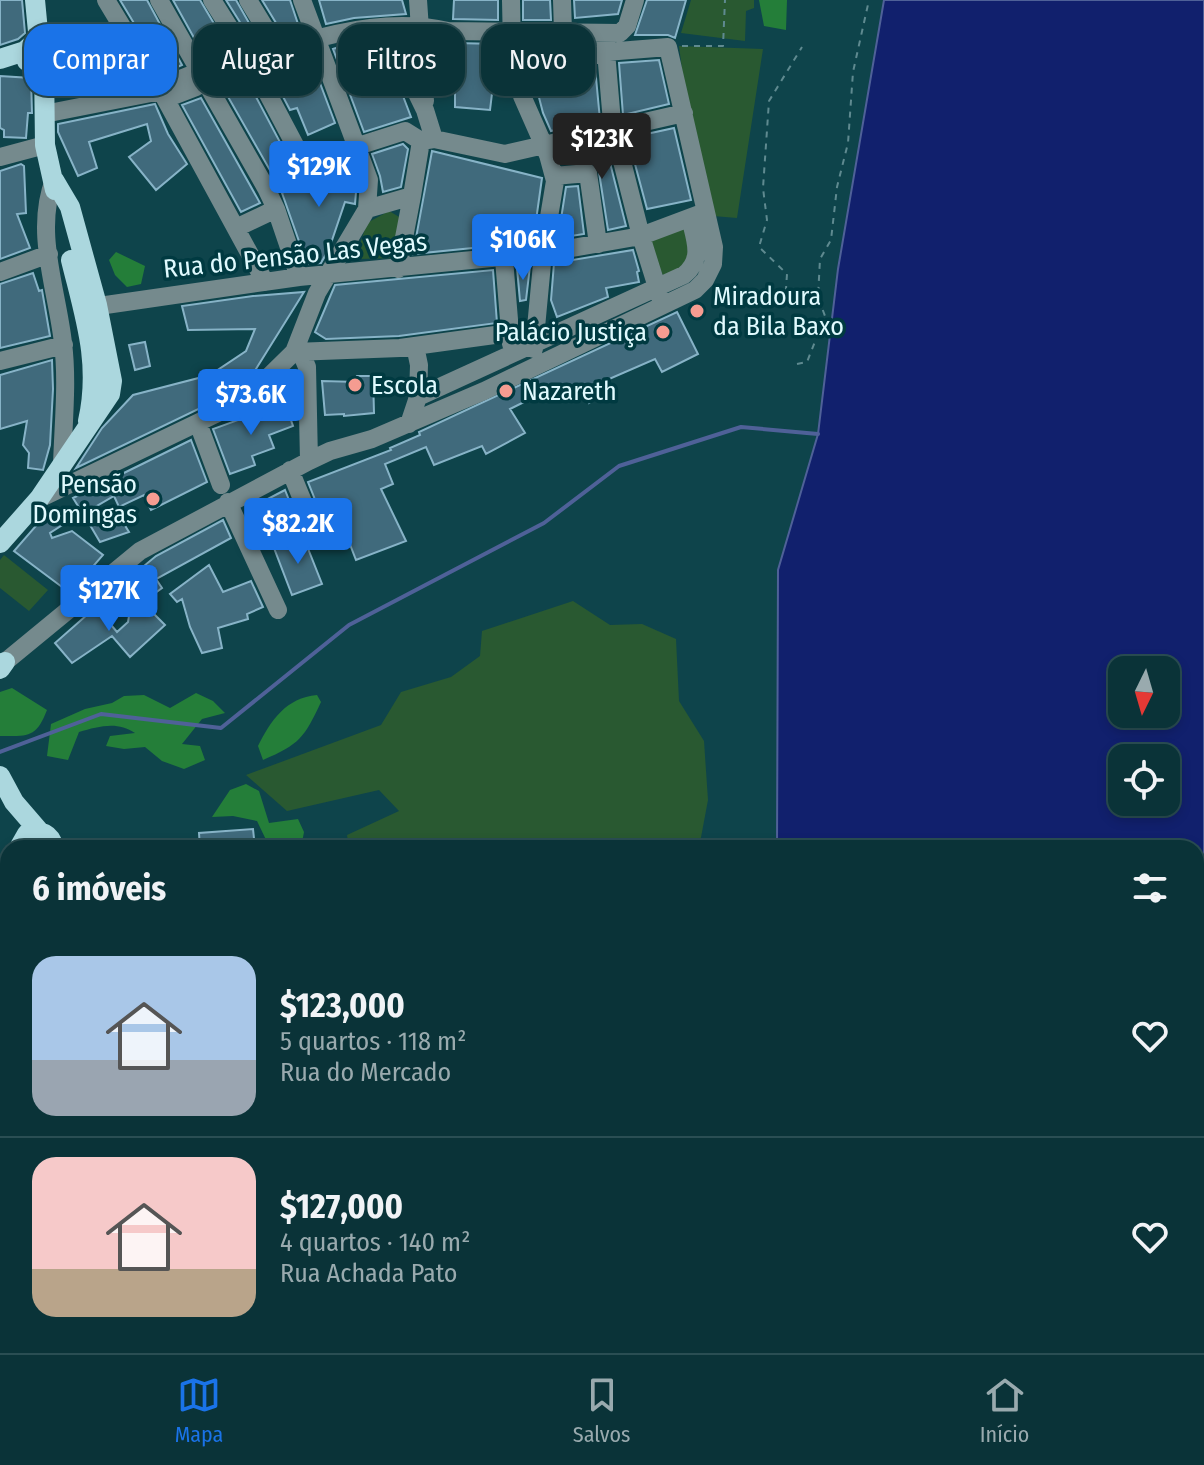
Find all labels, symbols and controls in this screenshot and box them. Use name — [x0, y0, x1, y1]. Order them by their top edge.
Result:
chip: Comprar — [24, 24, 177, 96]
chip: Alugar — [193, 24, 322, 96]
chip: Filtros — [338, 24, 465, 96]
chip: Novo — [481, 24, 595, 96]
pin: $123K — [546, 113, 658, 181]
text: $123K — [571, 123, 633, 154]
pin: $129K — [263, 141, 375, 209]
text: $129K — [287, 151, 351, 182]
pin: $106K — [467, 214, 579, 282]
text: $106K — [490, 224, 556, 255]
street label: Rua do Pensão Las Vegas — [162, 226, 428, 285]
place label: Miradoura da Bila Baxo — [713, 281, 844, 342]
marker: Miradoura da Bila Baxo — [688, 302, 706, 320]
place label: Palácio Justiça — [495, 317, 647, 348]
marker: Palácio Justiça — [654, 323, 672, 341]
pin: $73.6K — [186, 369, 316, 437]
place label: Escola — [371, 370, 438, 401]
marker: Escola — [346, 376, 364, 394]
place label: Nazareth — [522, 376, 617, 407]
text: $73.6K — [216, 379, 286, 410]
marker: Nazareth — [497, 382, 515, 400]
place label: Pensão Domingas — [33, 469, 137, 530]
marker: Pensão Domingas — [144, 490, 162, 508]
pin: $82.2K — [233, 498, 363, 566]
text: $82.2K — [262, 508, 334, 539]
pin: $127K — [53, 565, 165, 633]
text: $127K — [78, 575, 140, 606]
north arrow — [1108, 656, 1180, 728]
map controls — [1108, 656, 1180, 816]
button: locate — [1108, 744, 1180, 816]
icon: filters — [1128, 866, 1172, 910]
text: 6 imóveis — [32, 868, 166, 909]
text: $123,000 — [280, 985, 405, 1026]
icon: home — [96, 988, 192, 1084]
icon: heart — [1128, 1014, 1172, 1058]
text: 5 quartos · 118 m² — [280, 1026, 466, 1057]
text: Rua do Mercado — [280, 1057, 451, 1088]
text: $127,000 — [280, 1186, 403, 1227]
icon: home — [96, 1189, 192, 1285]
icon: heart — [1128, 1215, 1172, 1259]
text: 4 quartos · 140 m² — [280, 1227, 470, 1258]
text: Rua Achada Pato — [280, 1258, 457, 1289]
tab: Mapa — [175, 1373, 223, 1448]
tab: Salvos — [573, 1373, 630, 1448]
tab: Início — [980, 1373, 1029, 1448]

